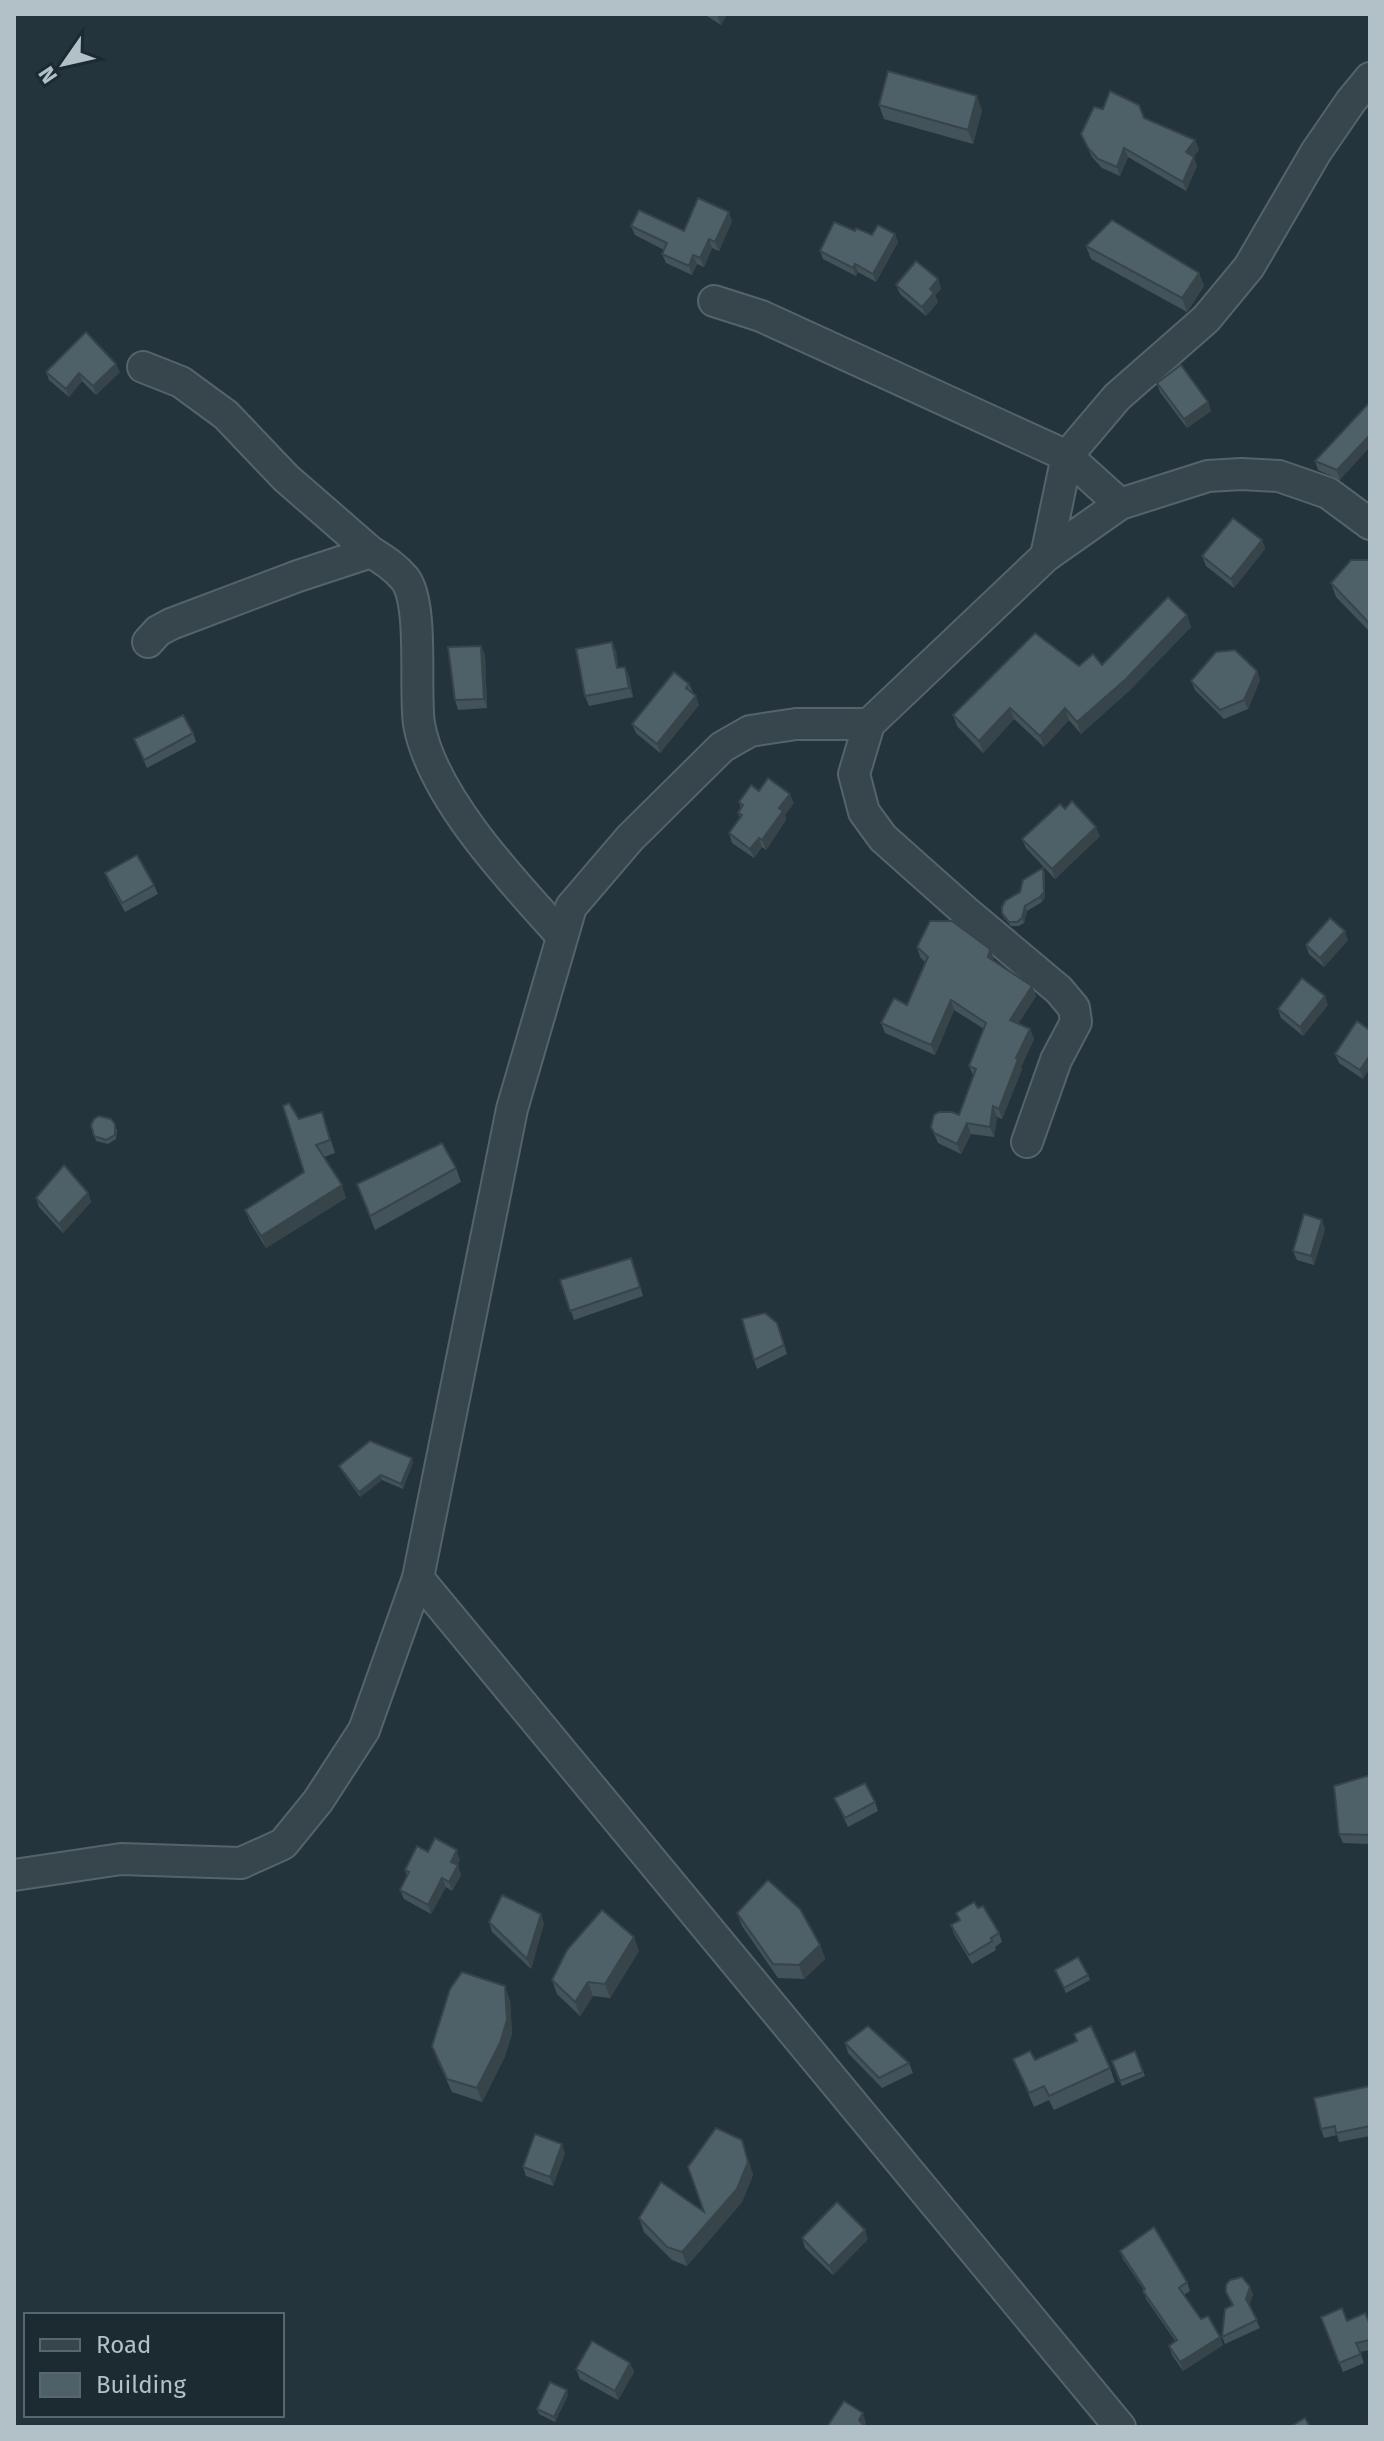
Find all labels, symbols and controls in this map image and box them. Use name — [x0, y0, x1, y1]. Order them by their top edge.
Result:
north arrow — [24, 24, 104, 104]
text: N — [33, 61, 63, 89]
legend — [24, 2313, 284, 2417]
text: Road — [96, 2331, 151, 2359]
text: Building — [96, 2371, 186, 2399]

